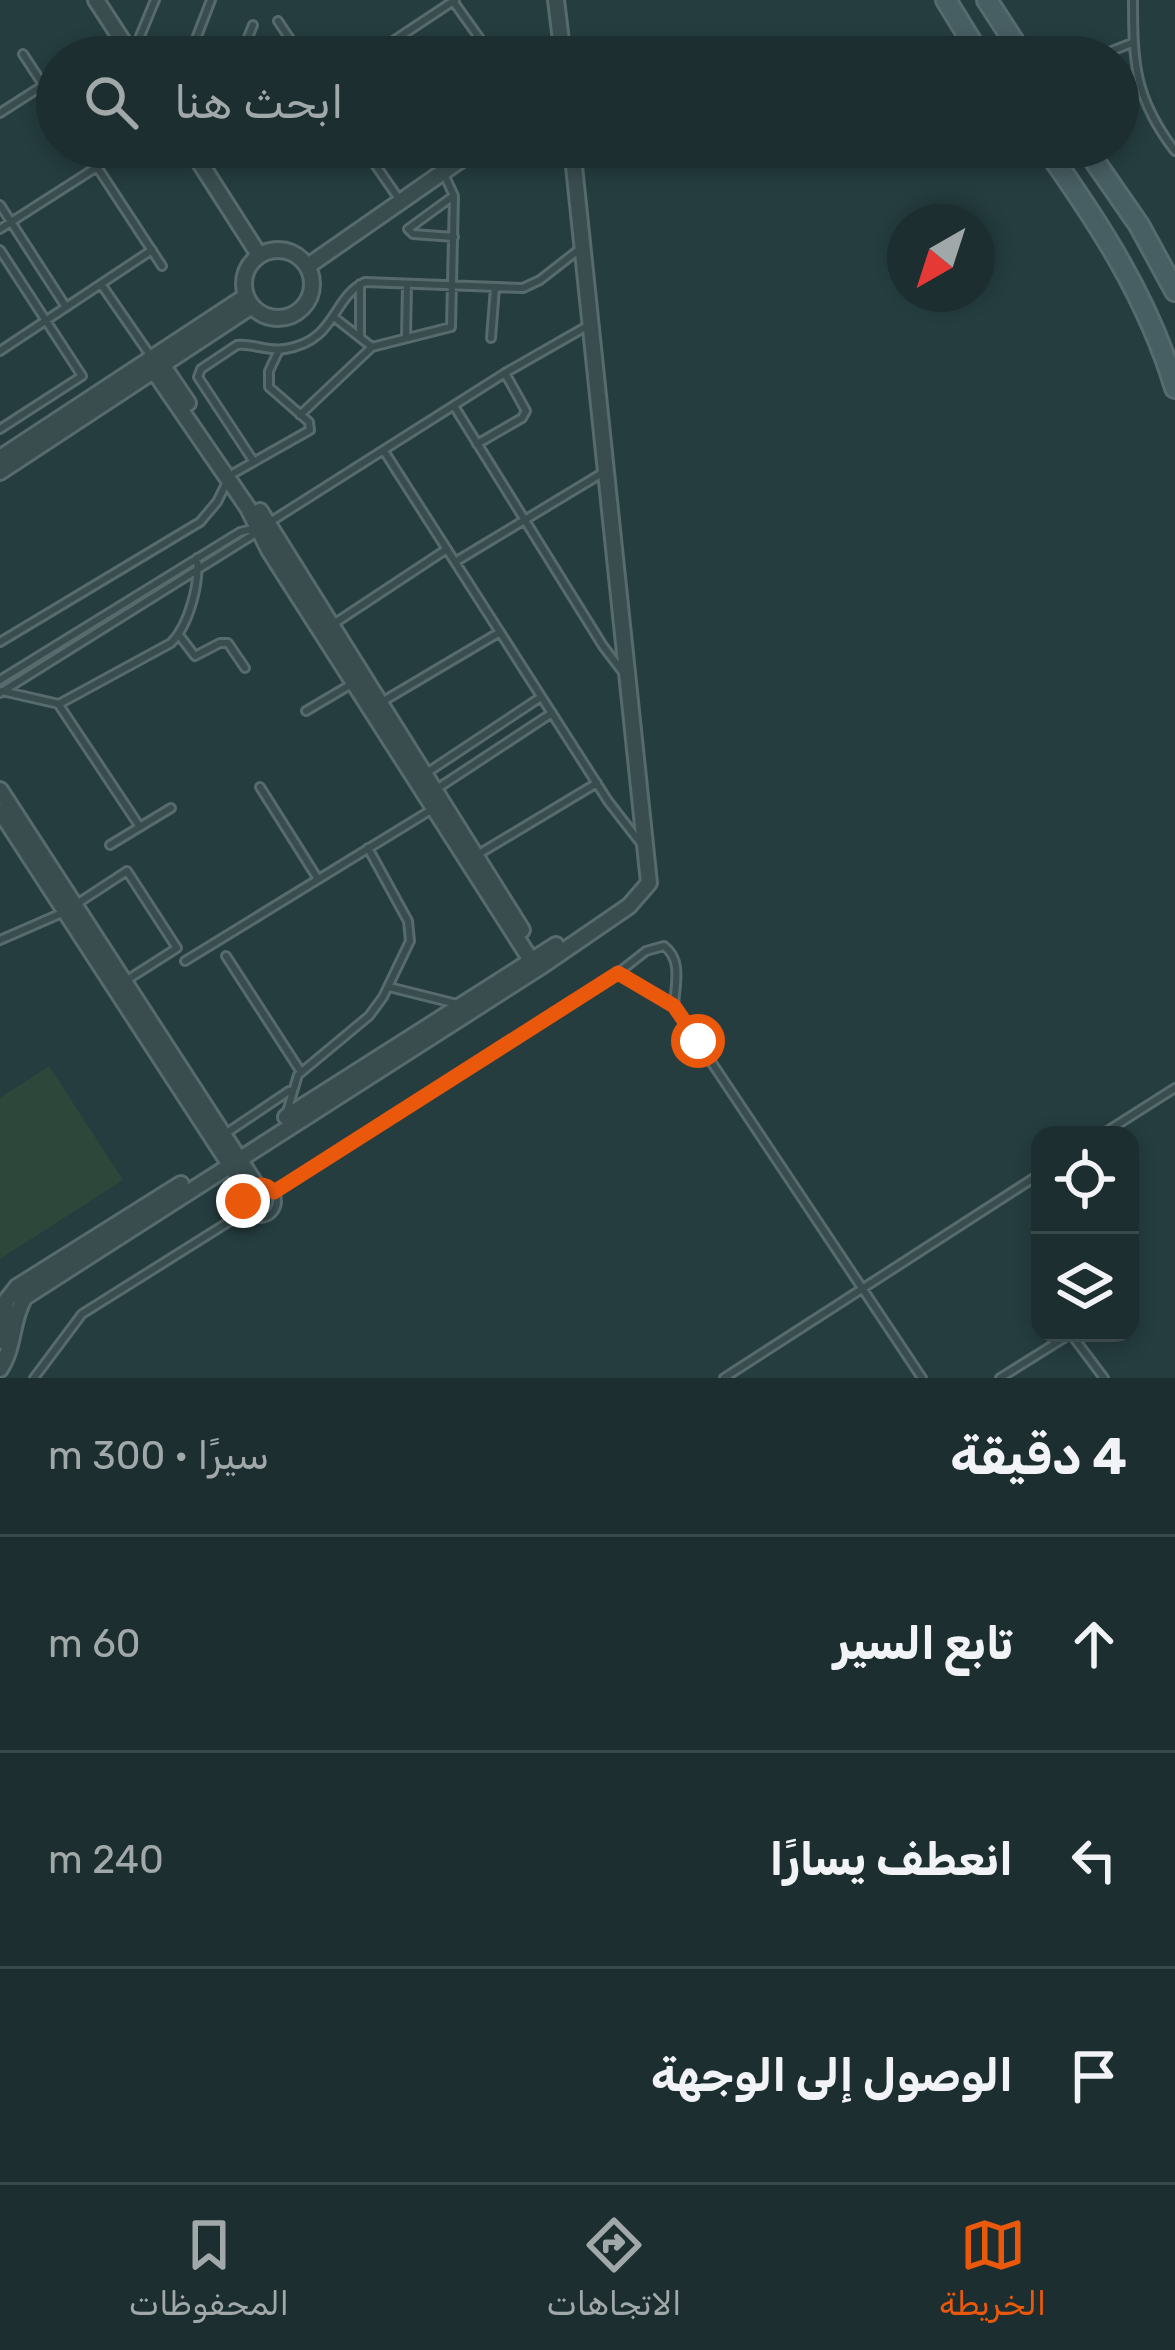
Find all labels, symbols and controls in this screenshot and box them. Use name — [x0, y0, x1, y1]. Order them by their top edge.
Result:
search box — [36, 36, 1139, 168]
icon: search — [78, 69, 144, 135]
text: ابحث هنا — [174, 76, 344, 129]
north arrow — [887, 204, 995, 312]
route start — [671, 1014, 725, 1068]
map controls — [1031, 1126, 1139, 1342]
button: locate — [1031, 1126, 1139, 1234]
route end — [216, 1174, 270, 1228]
button: layers — [1031, 1234, 1139, 1342]
text: 4 دقيقة — [950, 1426, 1127, 1487]
text: سيرًا · 300 m — [48, 1433, 269, 1479]
icon: ahead — [1061, 1611, 1127, 1677]
text: تابع السير — [833, 1617, 1013, 1670]
text: 60 m — [48, 1621, 141, 1667]
icon: left — [1061, 1827, 1127, 1893]
text: انعطف يسارًا — [769, 1833, 1013, 1886]
text: 240 m — [48, 1837, 164, 1883]
icon: arrive — [1061, 2043, 1127, 2109]
text: الوصول إلى الوجهة — [651, 2049, 1013, 2102]
tab: المحفوظات — [129, 2212, 289, 2323]
tab: الاتجاهات — [546, 2212, 682, 2323]
tab: الخريطة — [939, 2212, 1046, 2323]

